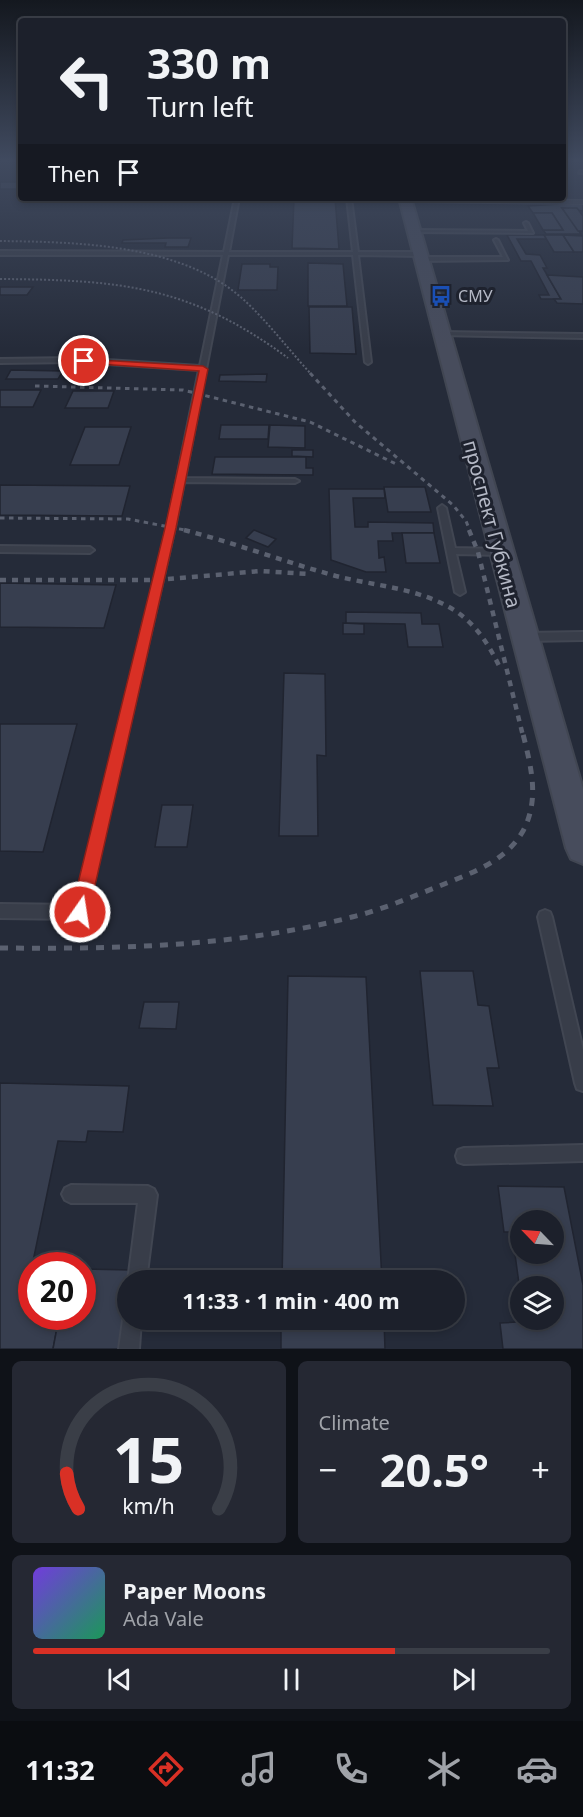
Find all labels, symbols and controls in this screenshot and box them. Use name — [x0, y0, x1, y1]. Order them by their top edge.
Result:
text: 330 m — [147, 34, 271, 91]
icon: left — [48, 42, 126, 120]
text: Turn left — [147, 88, 253, 125]
icon: arrive — [112, 156, 145, 189]
text: Then — [48, 158, 100, 188]
bus stop icon: СМУ — [429, 284, 453, 308]
place label: СМУ — [458, 285, 493, 307]
pin — [58, 335, 109, 386]
icon: arrive — [67, 344, 100, 377]
street label: проспект Губкина — [457, 437, 528, 611]
position arrow — [48, 880, 112, 944]
north arrow — [510, 1210, 564, 1264]
map controls — [510, 1210, 564, 1330]
speed limit sign: 20 — [18, 1252, 96, 1330]
button: layers — [510, 1276, 564, 1330]
text: 11:33 · 1 min · 400 m — [182, 1285, 400, 1315]
text: Climate — [319, 1409, 390, 1436]
text: 15 — [113, 1416, 184, 1501]
text: 20.5° — [380, 1439, 489, 1500]
text: − — [319, 1447, 337, 1492]
text: + — [531, 1447, 550, 1492]
text: km/h — [122, 1491, 175, 1520]
text: Paper Moons — [123, 1575, 266, 1605]
text: Ada Vale — [123, 1605, 204, 1632]
icon: previous — [103, 1663, 136, 1696]
icon: pause — [275, 1663, 308, 1696]
icon: next — [447, 1663, 480, 1696]
icon: directions — [145, 1748, 187, 1790]
icon: music — [238, 1748, 280, 1790]
icon: phone — [330, 1748, 372, 1790]
icon: climate — [423, 1748, 465, 1790]
icon: car — [516, 1748, 558, 1790]
text: 11:32 — [25, 1751, 95, 1788]

